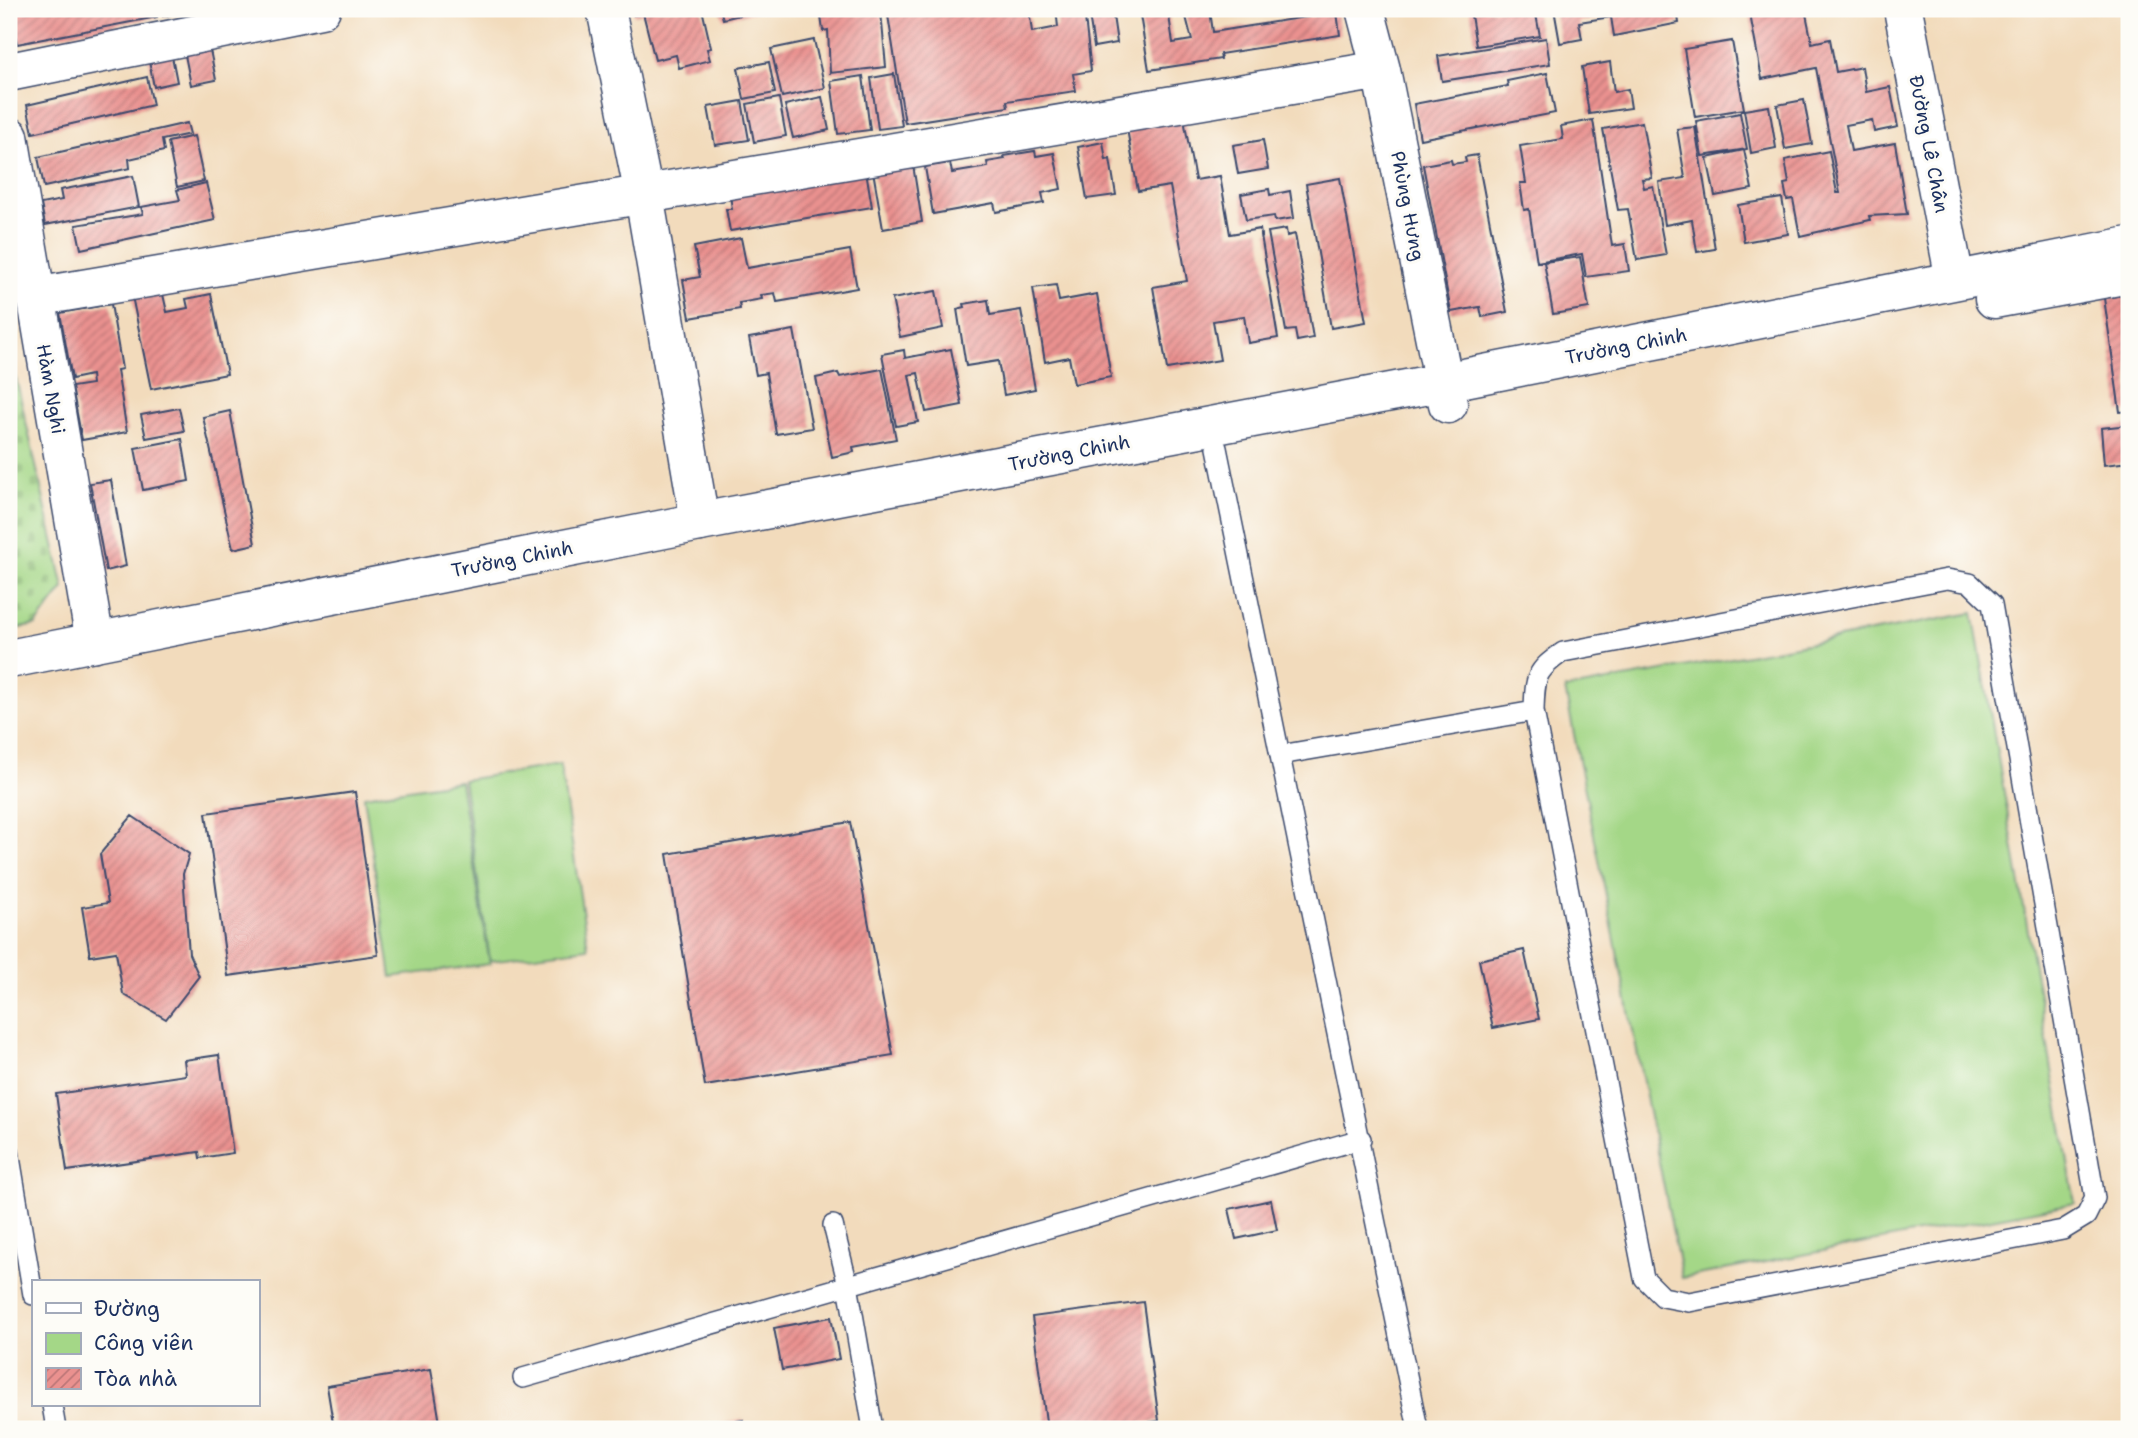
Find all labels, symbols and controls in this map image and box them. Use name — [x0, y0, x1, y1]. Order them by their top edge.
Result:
street label: Đường Lê Chân — [1903, 73, 1955, 215]
street label: Phùng Hưng — [1385, 149, 1431, 263]
street label: Trường Chinh — [1563, 322, 1689, 370]
street label: Hàm Nghi — [31, 342, 71, 436]
street label: Trường Chinh — [1006, 429, 1132, 477]
street label: Trường Chinh — [449, 535, 575, 583]
legend — [32, 1280, 259, 1406]
text: Đường — [94, 1295, 160, 1323]
text: Công viên — [94, 1329, 193, 1357]
text: Tòa nhà — [94, 1365, 177, 1393]

